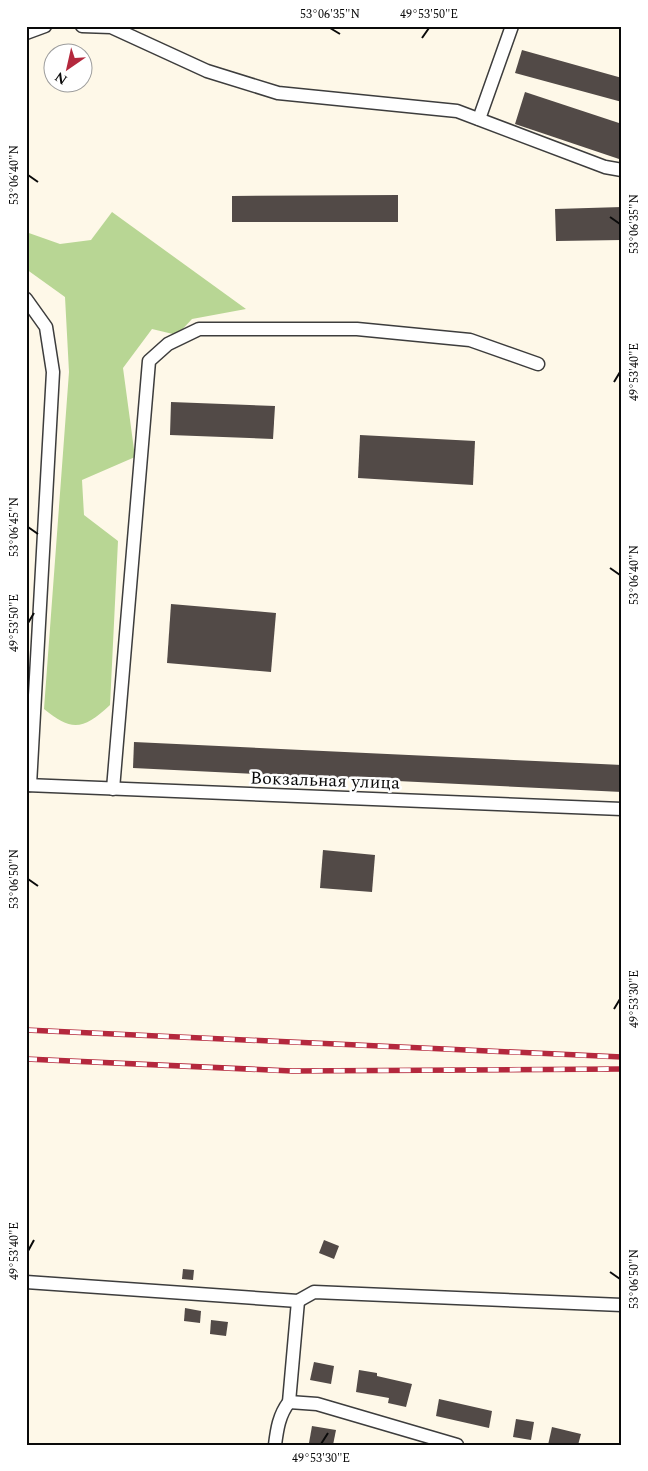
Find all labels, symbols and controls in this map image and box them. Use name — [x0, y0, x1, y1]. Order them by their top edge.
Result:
text: 53°06'35"N — [300, 5, 360, 24]
text: 49°53'50"E — [400, 5, 458, 24]
north arrow — [42, 42, 92, 92]
text: N — [50, 66, 72, 90]
text: 53°06'40"N — [5, 145, 24, 205]
text: 53°06'35"N — [625, 194, 644, 254]
text: 49°53'40"E — [625, 343, 644, 401]
text: 53°06'45"N — [5, 497, 24, 557]
text: 53°06'40"N — [625, 545, 644, 605]
text: 49°53'50"E — [5, 594, 24, 652]
street label: Вокзальная улица — [250, 764, 401, 797]
text: 53°06'50"N — [5, 849, 24, 909]
text: 49°53'30"E — [625, 970, 644, 1028]
text: 49°53'40"E — [5, 1222, 24, 1280]
text: 53°06'50"N — [625, 1249, 644, 1309]
text: 49°53'30"E — [292, 1449, 350, 1468]

